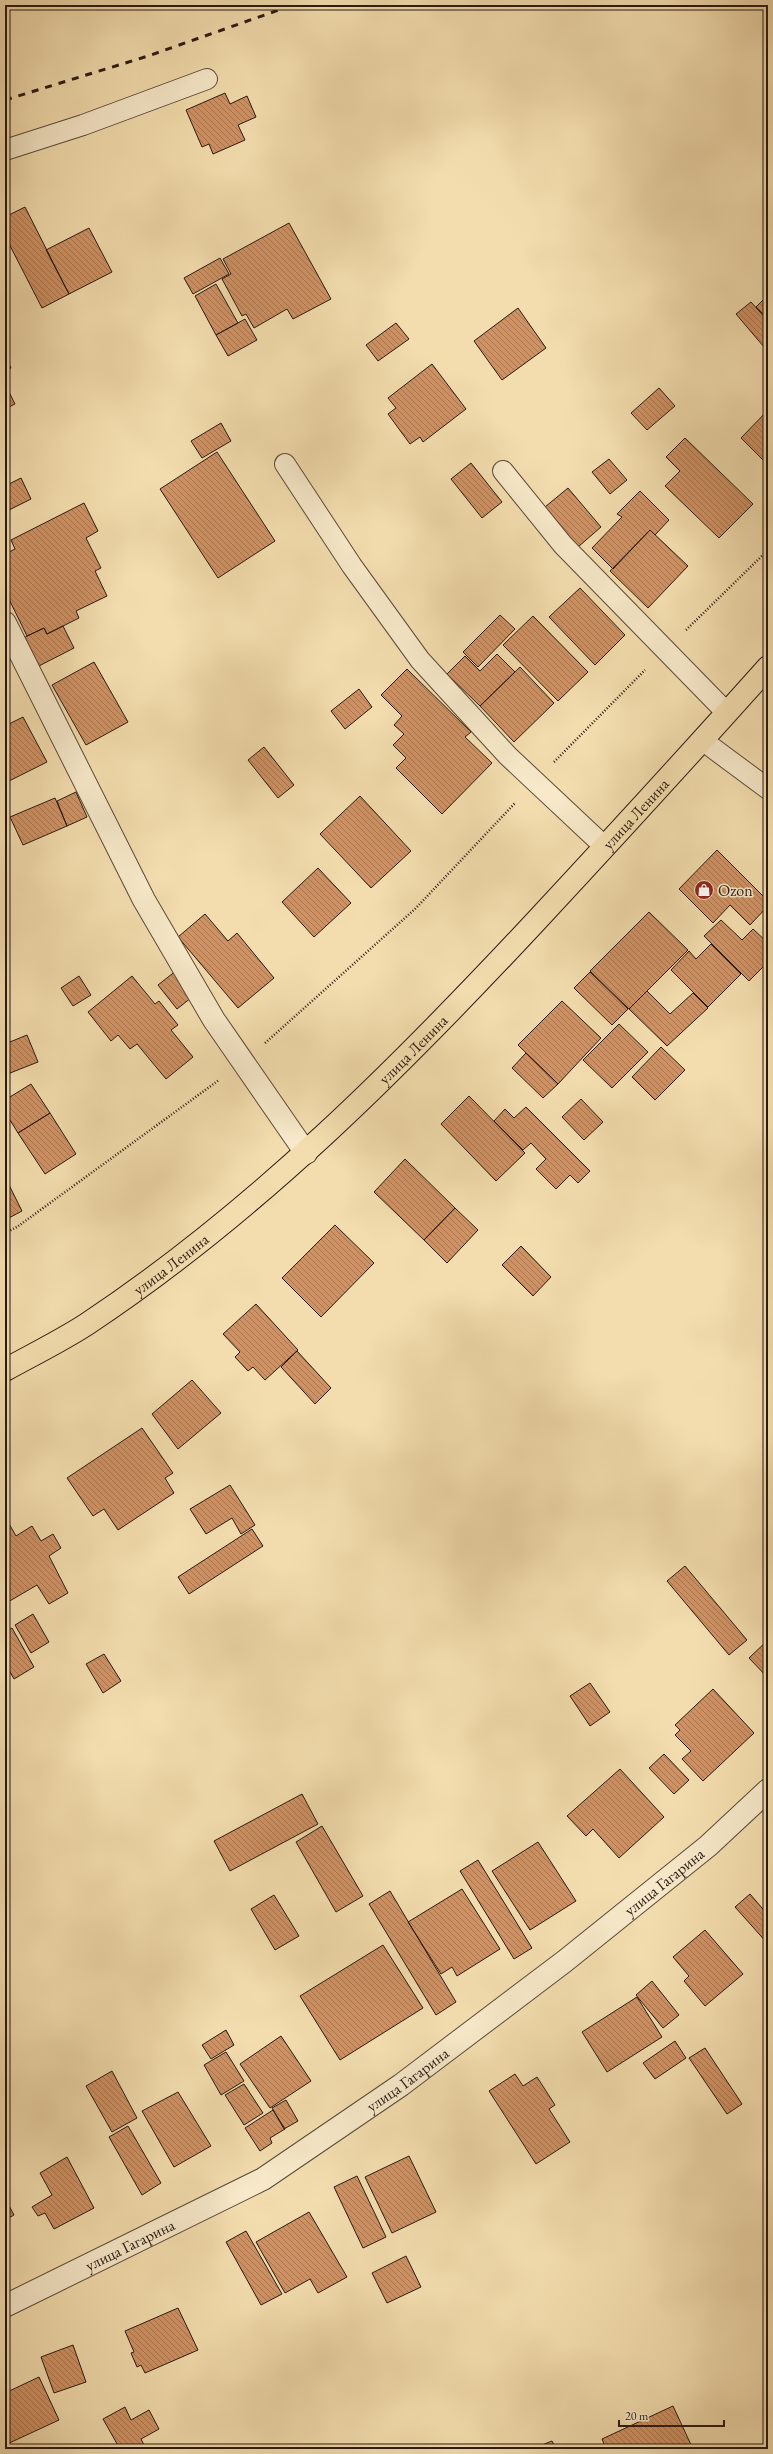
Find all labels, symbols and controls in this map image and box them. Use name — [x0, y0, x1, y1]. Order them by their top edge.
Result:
street label: улица Ленина — [598, 773, 674, 854]
shop icon: Ozon — [693, 879, 715, 901]
place label: Ozon — [718, 880, 753, 901]
street label: улица Ленина — [374, 1010, 453, 1089]
street label: улица Ленина — [129, 1228, 214, 1300]
street label: улица Гагарина — [620, 1843, 709, 1920]
street label: улица Гагарина — [362, 2042, 454, 2117]
street label: улица Гагарина — [82, 2214, 179, 2276]
scale bar — [619, 2402, 724, 2428]
text: 20 m — [625, 2408, 649, 2424]

